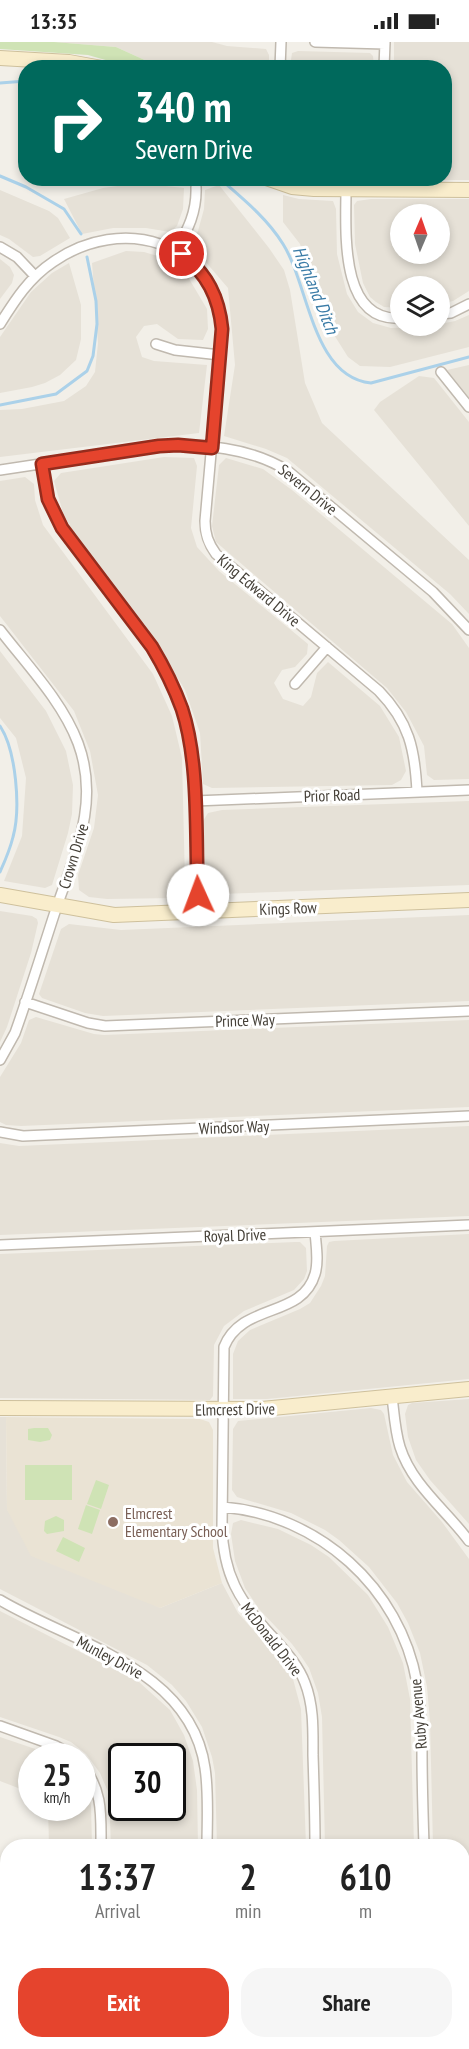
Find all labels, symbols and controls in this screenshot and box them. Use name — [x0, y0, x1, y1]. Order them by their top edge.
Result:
text: 13:35 — [30, 7, 78, 35]
text: 340 m — [135, 79, 232, 134]
icon: right — [36, 84, 114, 162]
text: Severn Drive — [135, 132, 253, 166]
north arrow — [390, 204, 450, 264]
map controls — [390, 204, 450, 336]
pin — [156, 228, 207, 279]
icon: arrive — [165, 237, 198, 270]
water label: Highland Ditch — [288, 243, 344, 338]
button: layers — [390, 276, 450, 336]
street label: Severn Drive — [275, 459, 341, 519]
street label: King Edward Drive — [213, 550, 305, 630]
street label: Prior Road — [303, 784, 361, 806]
street label: Crown Drive — [54, 821, 92, 891]
position arrow — [166, 863, 230, 927]
street label: Kings Row — [259, 897, 318, 919]
street label: Prince Way — [215, 1009, 275, 1031]
street label: Windsor Way — [198, 1116, 270, 1138]
street label: Royal Drive — [203, 1224, 267, 1246]
street label: Elmcrest Drive — [195, 1398, 275, 1420]
place label: Elmcrest Elementary School — [125, 1503, 228, 1541]
marker: Elmcrest Elementary School — [106, 1515, 120, 1529]
street label: McDonald Drive — [237, 1598, 307, 1680]
street label: Munley Drive — [73, 1631, 147, 1683]
street label: Ruby Avenue — [405, 1678, 431, 1750]
speed limit sign: 30 — [108, 1743, 186, 1821]
text: 25 — [43, 1755, 71, 1794]
text: km/h — [44, 1788, 70, 1807]
text: 13:37 — [79, 1853, 156, 1900]
text: 2 — [239, 1853, 257, 1900]
text: 610 — [340, 1853, 391, 1900]
text: Arrival — [95, 1898, 140, 1924]
text: min — [235, 1898, 261, 1924]
text: m — [359, 1898, 372, 1924]
button: Exit — [18, 1968, 229, 2037]
button: Share — [241, 1968, 452, 2037]

